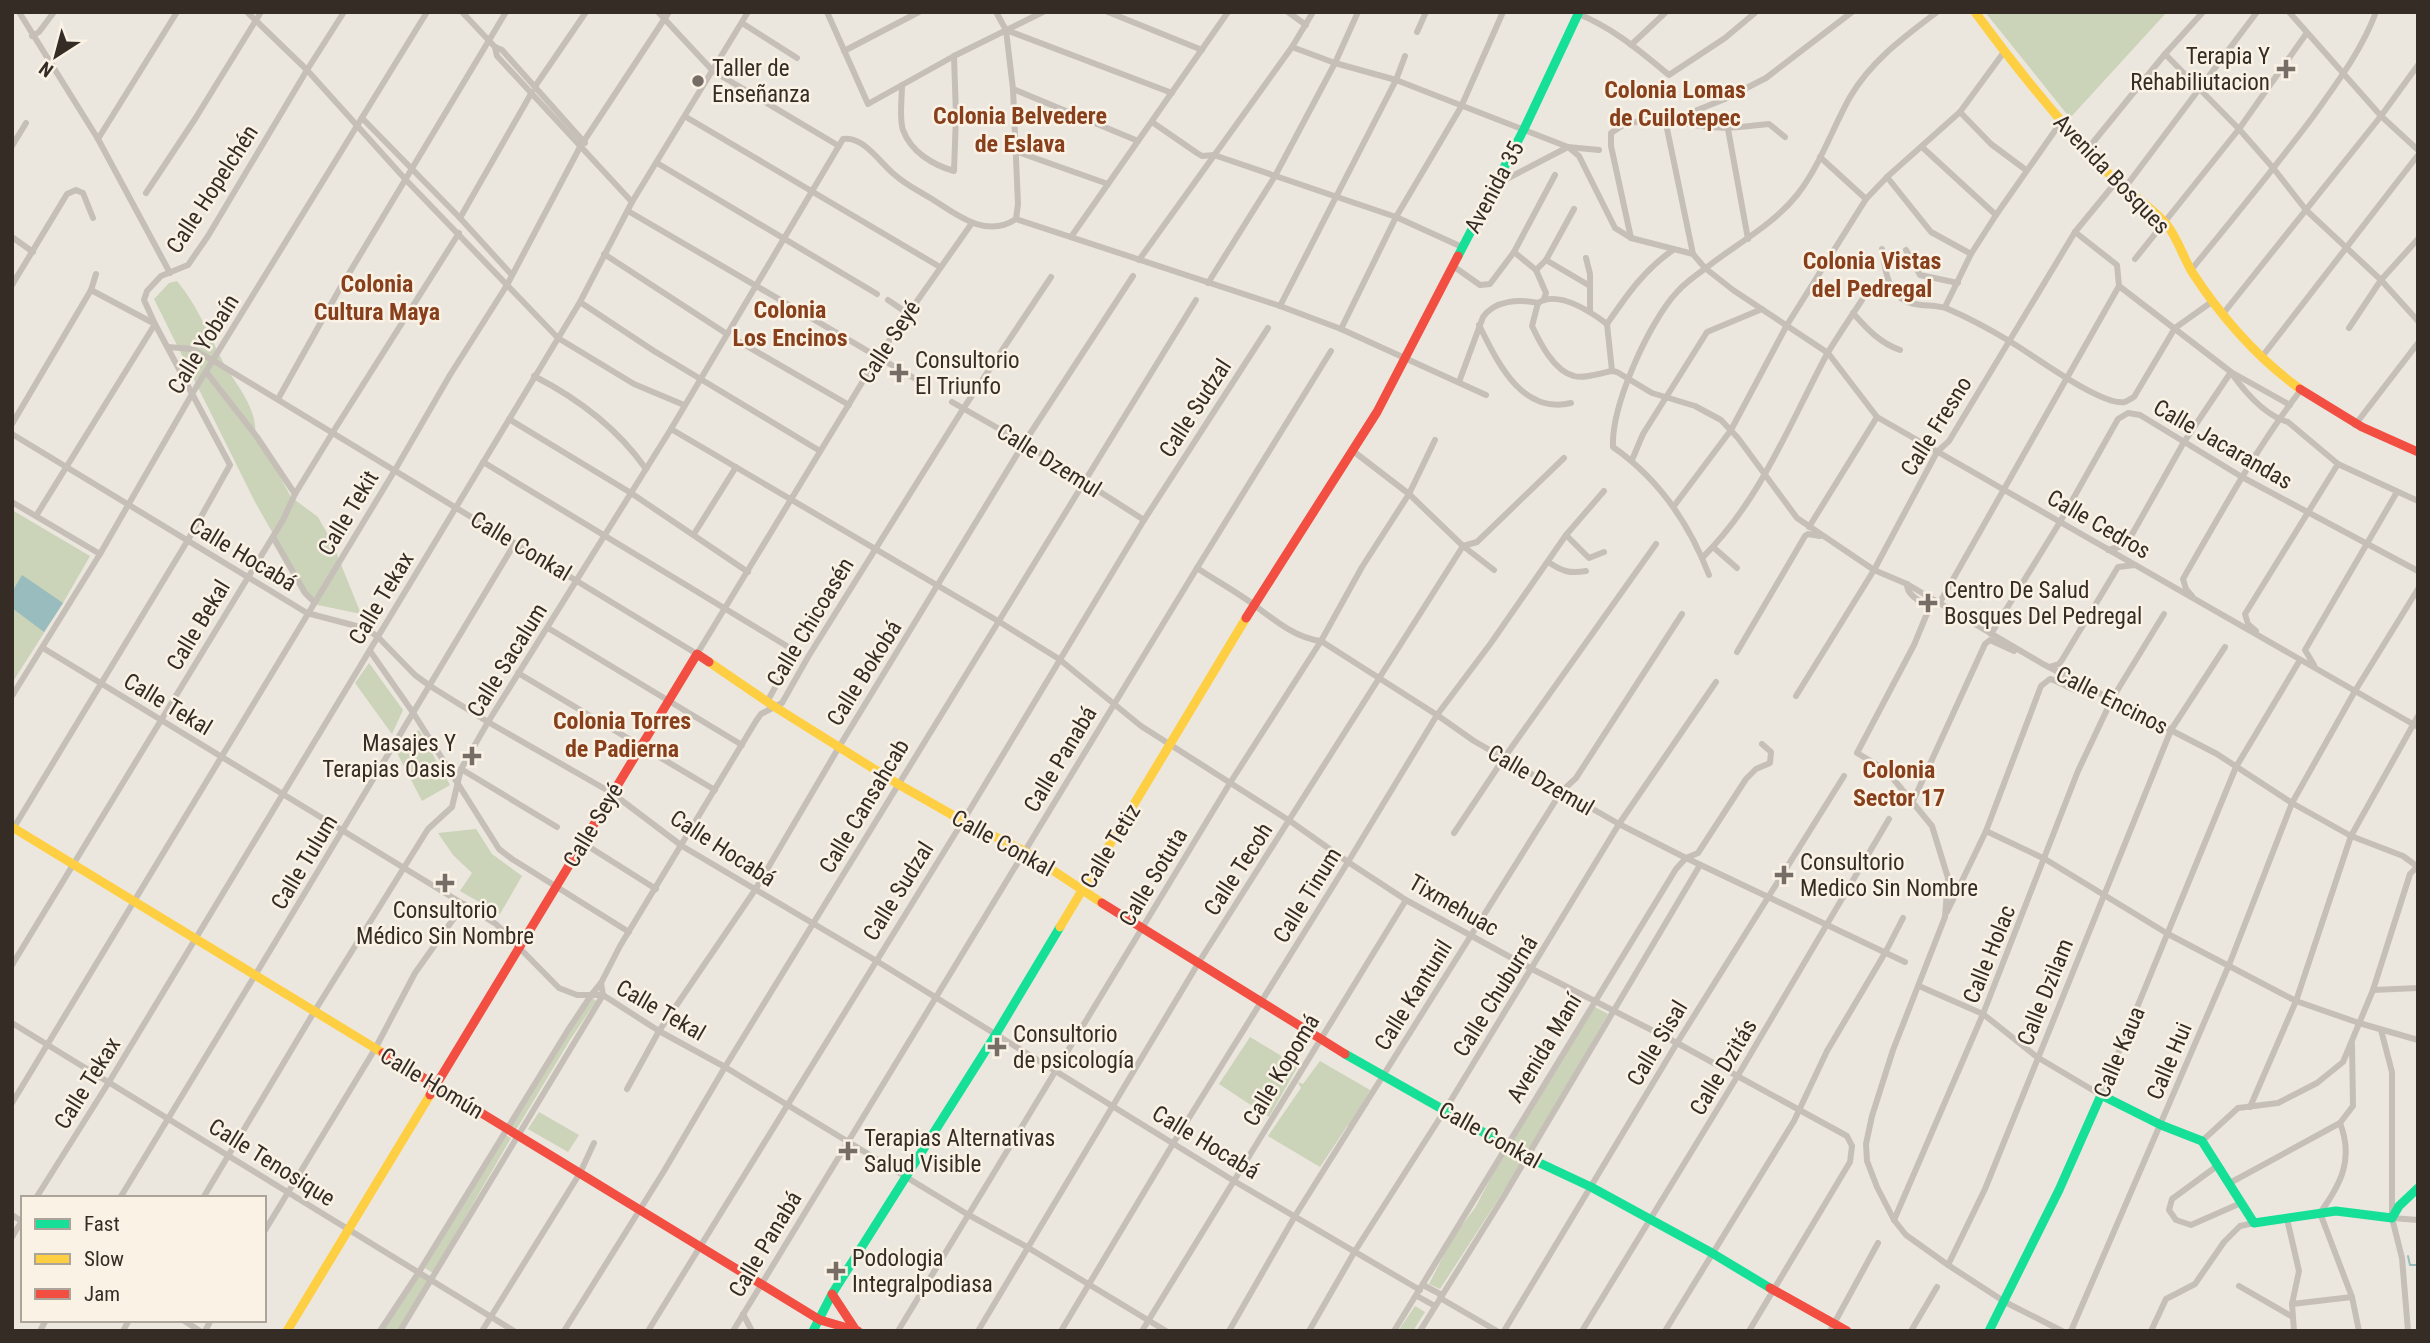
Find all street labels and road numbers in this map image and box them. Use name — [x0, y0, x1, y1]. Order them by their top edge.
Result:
street label: Avenida Bosques — [2048, 109, 2175, 240]
street label: Calle Hopelchén — [161, 120, 264, 258]
street label: Avenida 35 — [1459, 137, 1530, 238]
street label: Calle Yobaín — [162, 289, 245, 399]
street label: Calle Seyé — [853, 296, 926, 389]
street label: Calle Sudzal — [1154, 354, 1237, 462]
street label: Calle Fresno — [1895, 372, 1978, 481]
street label: Calle Jacarandas — [2148, 394, 2297, 495]
street label: Calle Dzemul — [991, 418, 1106, 503]
street label: Calle Tekit — [313, 466, 384, 561]
street label: Calle Cedros — [2042, 484, 2155, 565]
street label: Calle Conkal — [465, 506, 576, 587]
street label: Calle Hocabá — [184, 512, 301, 597]
street label: Calle Tekax — [343, 547, 420, 650]
street label: Calle Chicoasén — [761, 553, 860, 692]
street label: Calle Bekal — [161, 575, 236, 675]
street label: Calle Sacalum — [462, 598, 553, 722]
street label: Calle Bokobá — [821, 616, 907, 731]
street label: Calle Encinos — [2051, 661, 2172, 740]
street label: Calle Tekal — [119, 667, 217, 741]
street label: Calle Panabá — [1018, 701, 1103, 817]
street label: Calle Cansahcab — [814, 734, 915, 878]
street label: Calle Dzemul — [1483, 739, 1599, 822]
street label: Calle Seyé — [558, 778, 629, 872]
street label: Calle Tetiz — [1075, 799, 1146, 894]
street label: Calle Hocabá — [665, 804, 781, 893]
street label: Calle Conkal — [947, 804, 1059, 883]
street label: Calle Tulum — [266, 810, 343, 915]
street label: Calle Tecoh — [1198, 818, 1278, 921]
street label: Calle Sotuta — [1114, 823, 1193, 931]
street label: Calle Sudzal — [857, 837, 939, 946]
street label: Calle Tinum — [1268, 843, 1347, 948]
street label: Tixmehuac — [1404, 869, 1504, 942]
street label: Calle Holac — [1958, 901, 2021, 1007]
street label: Calle Chuburná — [1448, 931, 1543, 1062]
street label: Calle Kantunil — [1369, 935, 1458, 1055]
street label: Calle Dzilam — [2012, 935, 2079, 1050]
street label: Calle Tekal — [611, 974, 710, 1047]
street label: Avenida Maní — [1501, 988, 1588, 1108]
street label: Calle Sisal — [1621, 996, 1693, 1091]
street label: Calle Kaua — [2088, 1003, 2151, 1102]
street label: Calle Kopomá — [1237, 1009, 1325, 1131]
street label: Calle Dzitás — [1684, 1014, 1763, 1120]
street label: Calle Hui — [2141, 1018, 2198, 1104]
street label: Calle Tekax — [49, 1032, 126, 1134]
street label: Calle Homún — [375, 1042, 488, 1125]
street label: Calle Conkal — [1434, 1096, 1546, 1175]
street label: Calle Hocabá — [1147, 1100, 1264, 1185]
street label: Calle Tenosique — [204, 1113, 340, 1212]
street label: Calle Panabá — [723, 1186, 808, 1302]

